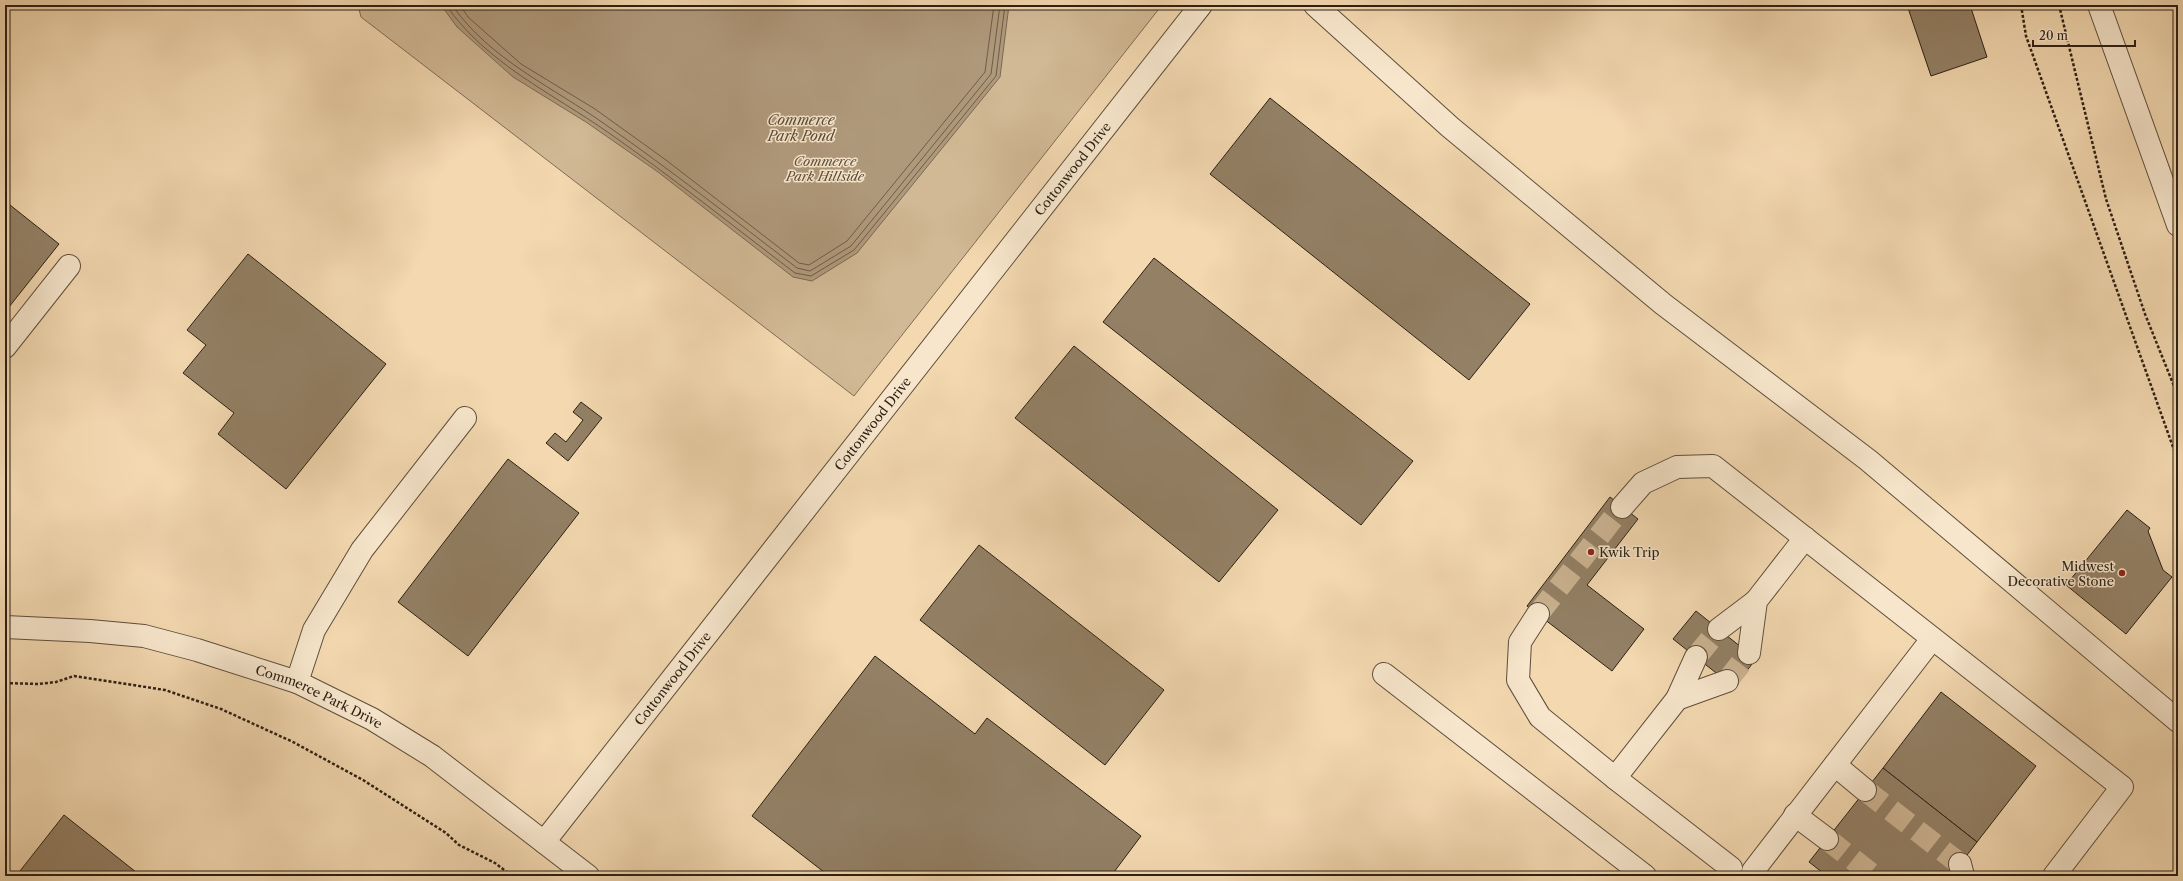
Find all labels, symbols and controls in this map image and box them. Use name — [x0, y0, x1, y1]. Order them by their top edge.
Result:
scale bar — [2033, 22, 2135, 48]
text: 20 m — [2039, 28, 2068, 43]
water label: Commerce Park Pond — [767, 111, 836, 145]
street label: Cottonwood Drive — [1031, 119, 1114, 219]
park label: Commerce Park Hillside — [785, 153, 865, 184]
street label: Cottonwood Drive — [831, 373, 914, 474]
place label: Kwik Trip — [1599, 544, 1659, 560]
marker: Kwik Trip — [1586, 547, 1596, 557]
place label: Midwest Decorative Stone — [2008, 558, 2114, 589]
marker: Midwest Decorative Stone — [2117, 568, 2127, 578]
street label: Cottonwood Drive — [631, 628, 714, 728]
street label: Commerce Park Drive — [254, 661, 386, 732]

